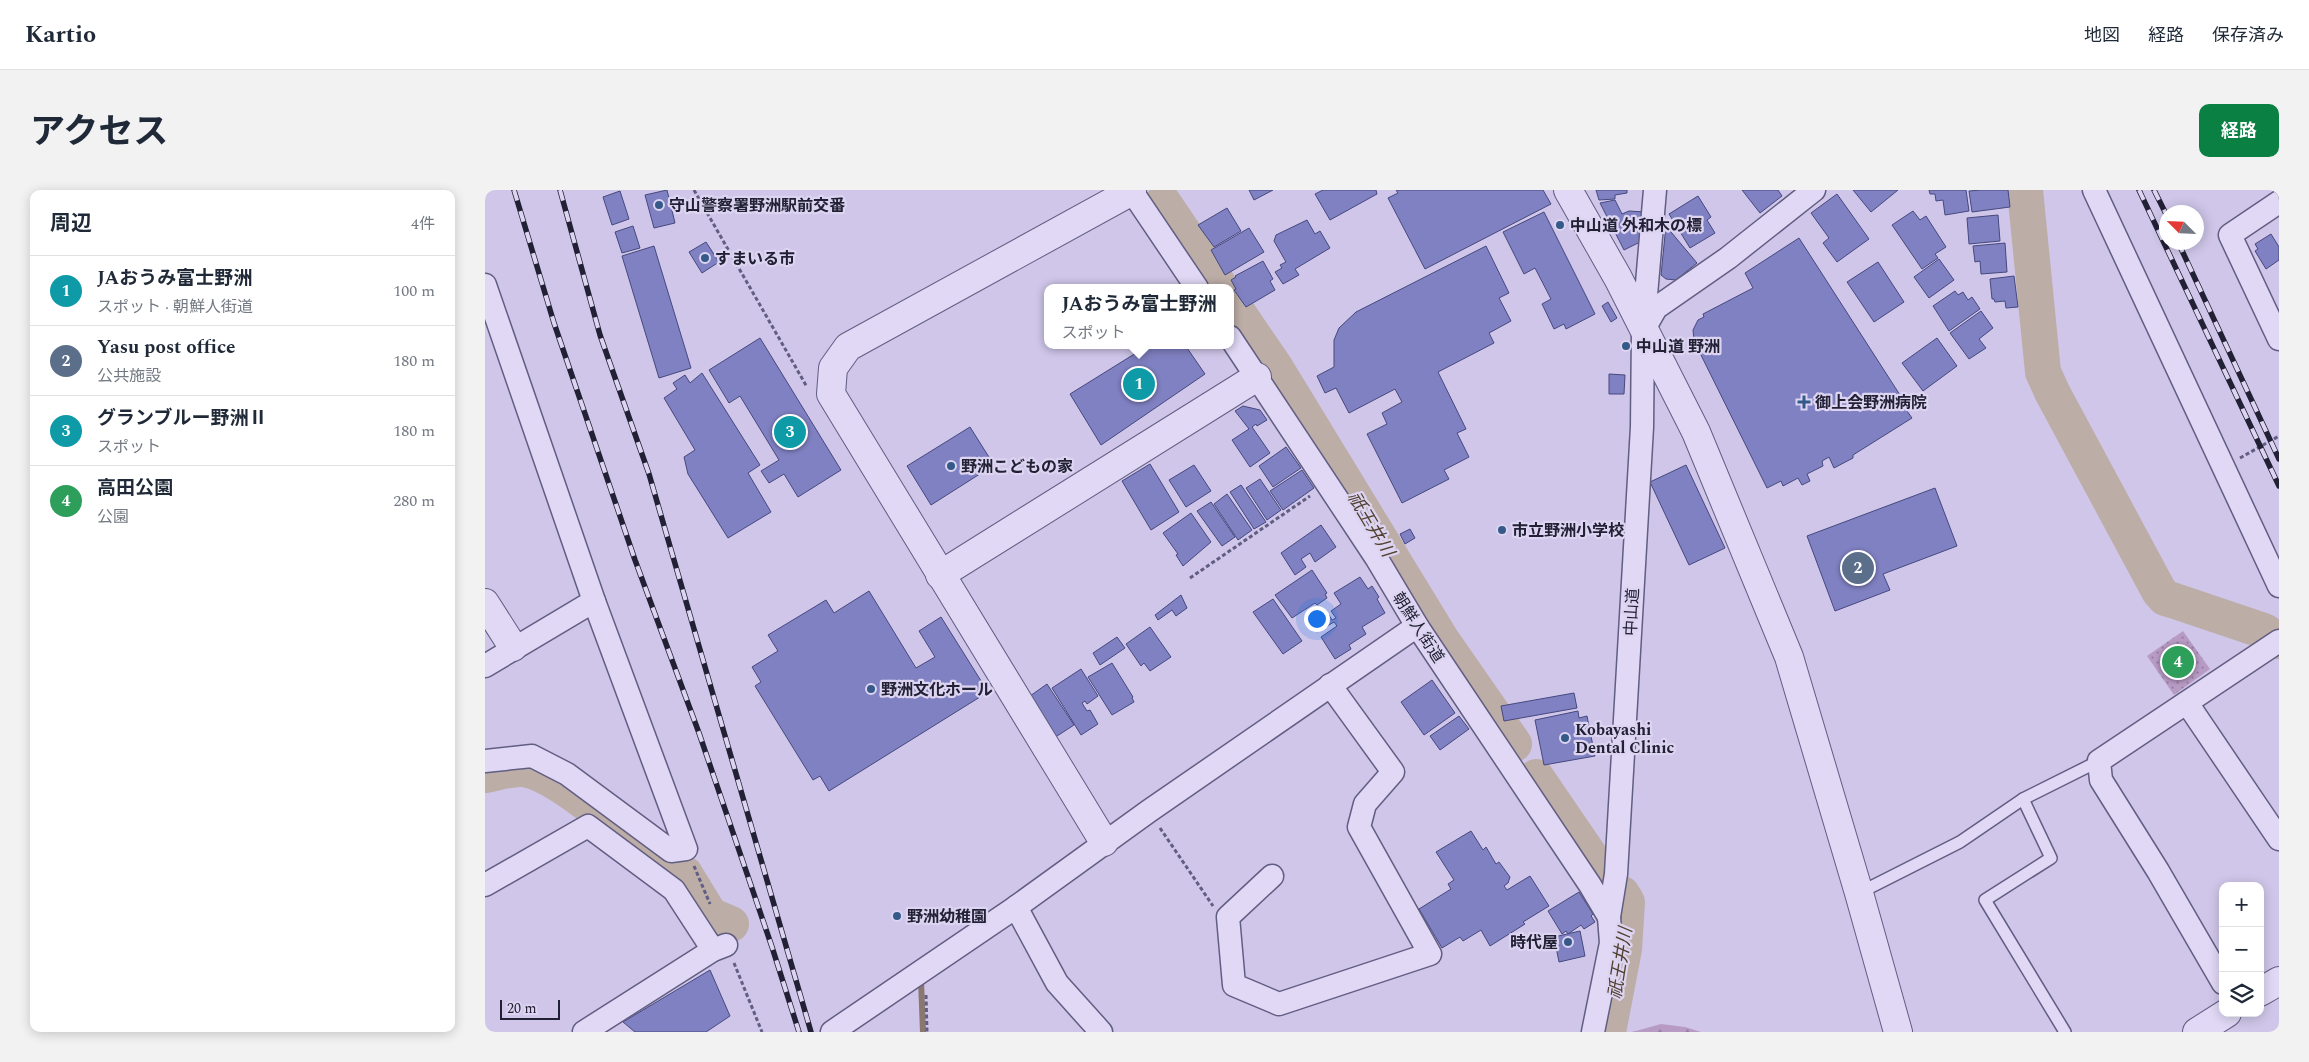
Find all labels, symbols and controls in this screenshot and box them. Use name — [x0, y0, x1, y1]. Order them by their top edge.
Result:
text: Kartio — [25, 17, 96, 53]
text: 地図 — [2084, 22, 2120, 49]
text: 経路 — [2148, 22, 2184, 49]
text: 保存済み — [2212, 22, 2284, 49]
button: 経路 — [2199, 104, 2279, 157]
text: アクセス — [30, 106, 168, 159]
place label: 守山警察署野洲駅前交番 — [669, 194, 845, 218]
marker: 守山警察署野洲駅前交番 — [653, 199, 665, 211]
north arrow — [2159, 205, 2204, 250]
text: 周辺 — [50, 208, 92, 240]
text: 4件 — [411, 212, 435, 236]
place label: 中山道 外和木の標 — [1570, 214, 1702, 238]
marker: 中山道 外和木の標 — [1554, 219, 1566, 231]
place label: すまいる市 — [715, 247, 795, 271]
marker: すまいる市 — [699, 252, 711, 264]
text: JAおうみ富士野洲 — [97, 264, 252, 293]
text: 1 — [62, 279, 70, 303]
text: 100 m — [393, 279, 435, 303]
popup — [1044, 284, 1234, 349]
text: JAおうみ富士野洲 — [1061, 290, 1217, 319]
text: スポット · 朝鮮人街道 — [97, 295, 253, 319]
text: スポット — [1061, 321, 1125, 345]
text: Yasu post office — [97, 333, 235, 362]
place label: 中山道 野洲 — [1636, 335, 1720, 359]
marker: 中山道 野洲 — [1620, 340, 1632, 352]
text: 2 — [62, 349, 70, 373]
text: 180 m — [393, 349, 435, 373]
text: 公共施設 — [97, 364, 161, 388]
pin: 1 — [1123, 365, 1155, 403]
place label: 御上会野洲病院 — [1815, 391, 1927, 415]
marker: 御上会野洲病院 — [1797, 395, 1811, 409]
text: グランブルー野洲Ⅱ — [97, 404, 267, 433]
pin: 3 — [774, 413, 806, 451]
text: 3 — [62, 419, 70, 443]
text: 180 m — [393, 419, 435, 443]
text: スポット — [97, 435, 161, 459]
place label: 野洲こどもの家 — [961, 455, 1073, 479]
marker: 野洲こどもの家 — [945, 460, 957, 472]
text: 高田公園 — [97, 474, 173, 503]
water label: 祇王井川 — [1340, 486, 1402, 564]
text: 4 — [62, 489, 70, 513]
text: 280 m — [393, 489, 435, 513]
text: 公園 — [97, 505, 129, 529]
place label: 市立野洲小学校 — [1512, 519, 1624, 543]
marker: 市立野洲小学校 — [1496, 524, 1508, 536]
pin: 2 — [1842, 549, 1874, 587]
street label: 朝鮮人街道 — [1386, 587, 1450, 668]
street label: 中山道 — [1619, 587, 1645, 637]
your location — [1304, 606, 1330, 632]
pin: 4 — [2162, 643, 2194, 681]
place label: 野洲文化ホール — [881, 678, 993, 702]
marker: 野洲文化ホール — [865, 683, 877, 695]
place label: Kobayashi Dental Clinic — [1575, 718, 1674, 760]
marker: Kobayashi Dental Clinic — [1559, 732, 1571, 744]
map controls — [2219, 882, 2264, 1017]
button: + — [2219, 882, 2264, 927]
place label: 野洲幼稚園 — [907, 905, 987, 929]
marker: 野洲幼稚園 — [891, 910, 903, 922]
water label: 祇王井川 — [1602, 923, 1640, 1001]
button: − — [2219, 927, 2264, 972]
place label: 時代屋 — [1510, 931, 1558, 955]
marker: 時代屋 — [1562, 936, 1574, 948]
button: layers — [2219, 972, 2264, 1017]
scale bar — [500, 997, 560, 1020]
text: 20 m — [507, 998, 537, 1019]

